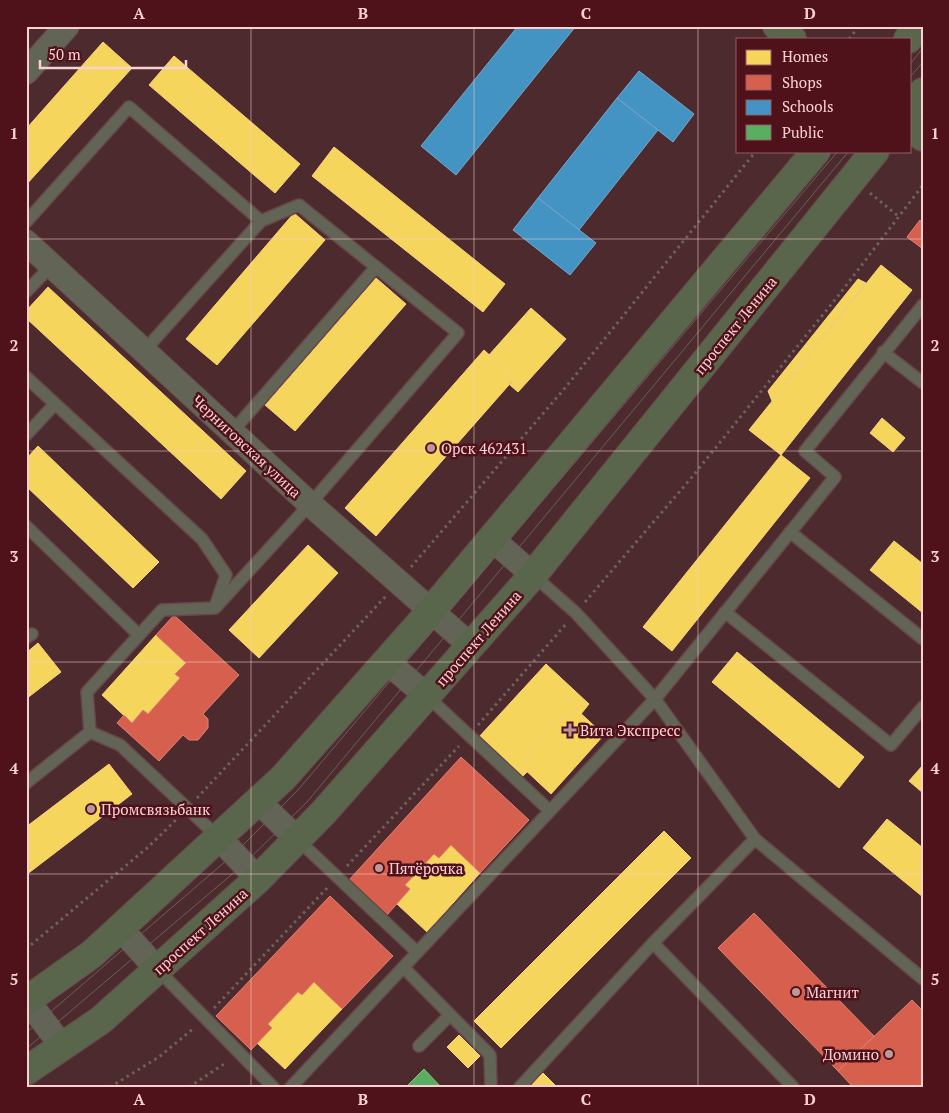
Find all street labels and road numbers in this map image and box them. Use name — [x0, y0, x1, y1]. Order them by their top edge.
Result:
street label: проспект Ленина — [689, 271, 781, 378]
street label: Черниговская улица — [188, 390, 306, 502]
street label: проспект Ленина — [431, 586, 525, 690]
street label: проспект Ленина — [148, 883, 252, 979]

